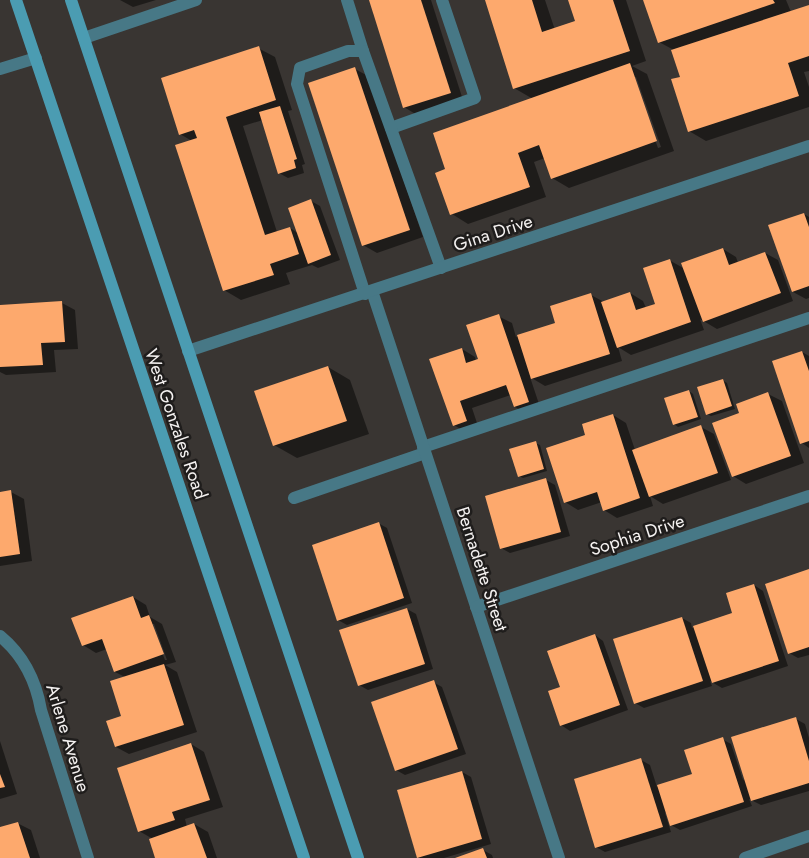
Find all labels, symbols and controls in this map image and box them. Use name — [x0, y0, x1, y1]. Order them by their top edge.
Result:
street label: Gina Drive — [450, 208, 536, 258]
street label: West Gonzales Road — [138, 345, 214, 503]
street label: Bernadette Street — [450, 503, 515, 635]
street label: Sophia Drive — [586, 507, 688, 563]
street label: Arlene Avenue — [39, 681, 97, 795]

